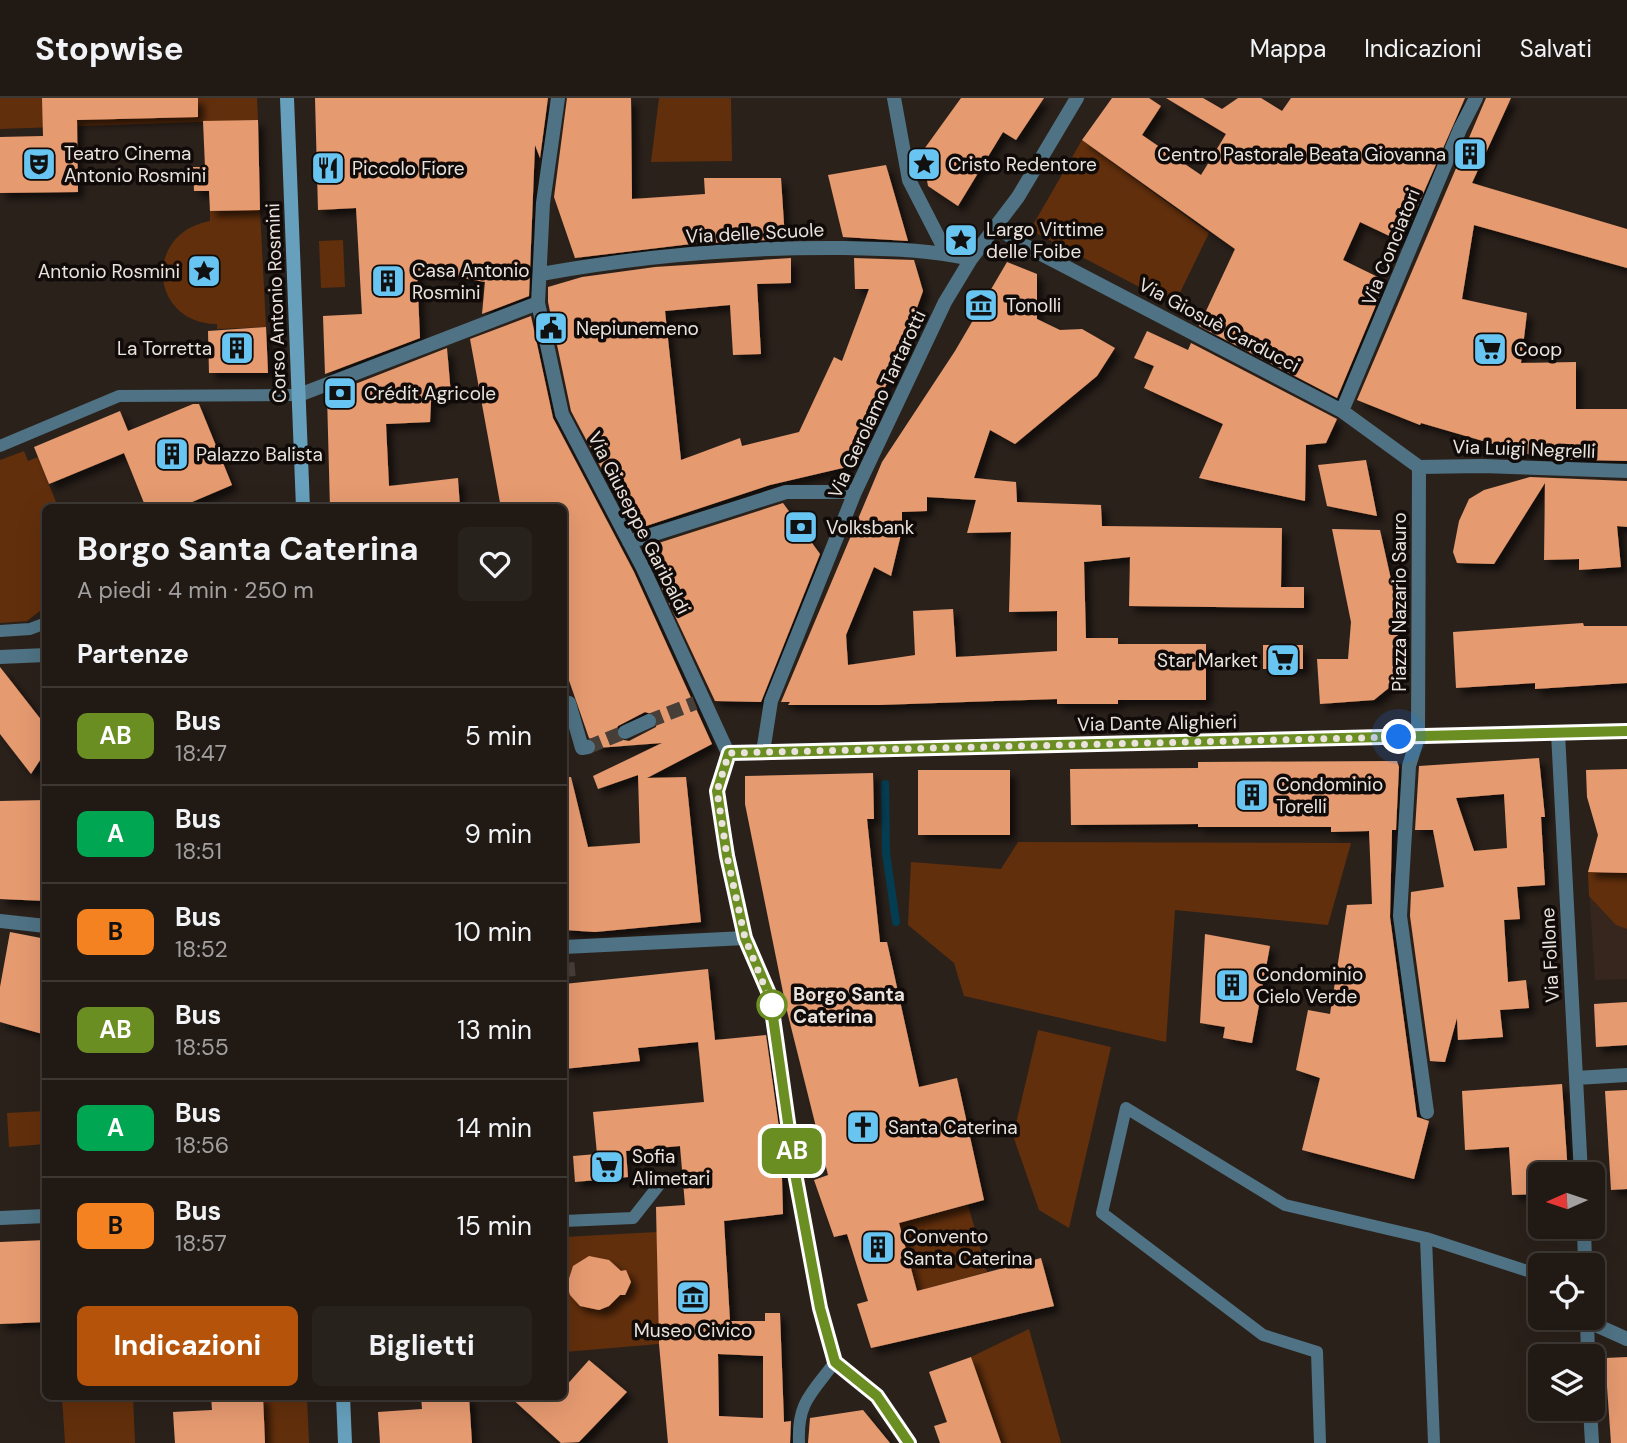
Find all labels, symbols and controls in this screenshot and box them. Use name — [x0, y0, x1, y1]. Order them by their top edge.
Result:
text: Stopwise — [35, 27, 184, 70]
text: Mappa — [1250, 33, 1326, 64]
text: Indicazioni — [1364, 33, 1482, 64]
text: Salvati — [1520, 33, 1592, 64]
building icon: Centro Pastorale Beata Giovanna — [1451, 135, 1489, 173]
place label: Teatro Cinema Antonio Rosmini — [64, 141, 206, 188]
place label: Centro Pastorale Beata Giovanna — [1157, 142, 1446, 167]
theatre icon: Teatro Cinema Antonio Rosmini — [20, 145, 58, 183]
place icon: Cristo Redentore — [905, 145, 943, 183]
restaurant icon: Piccolo Fiore — [309, 149, 347, 187]
place label: Cristo Redentore — [948, 152, 1097, 177]
place label: Piccolo Fiore — [352, 156, 465, 181]
street label: Via Conciatori — [1356, 185, 1426, 309]
street label: Corso Antonio Rosmini — [260, 203, 292, 403]
street label: Via delle Scuole — [685, 217, 825, 249]
place label: Largo Vittime delle Foibe — [986, 217, 1104, 264]
place icon: Largo Vittime delle Foibe — [942, 221, 980, 259]
place icon: Antonio Rosmini — [185, 252, 223, 290]
place label: Casa Antonio Rosmini — [412, 258, 530, 305]
place label: Antonio Rosmini — [38, 259, 180, 284]
building icon: Casa Antonio Rosmini — [369, 262, 407, 300]
street label: Via Giosuè Carducci — [1134, 272, 1304, 378]
museum icon: Tonolli — [962, 286, 1000, 324]
place label: Tonolli — [1006, 293, 1061, 318]
street label: Via Gerolamo Tartarotti — [822, 306, 932, 502]
public building icon: Nepiunemeno — [532, 309, 570, 347]
place label: Nepiunemeno — [576, 316, 699, 341]
building icon: La Torretta — [218, 329, 256, 367]
supermarket icon: Coop — [1471, 330, 1509, 368]
place label: La Torretta — [117, 336, 212, 361]
place label: Coop — [1514, 337, 1562, 362]
bank icon: Crédit Agricole — [321, 374, 359, 412]
place label: Crédit Agricole — [364, 381, 496, 406]
street label: Via Giuseppe Garibaldi — [582, 427, 696, 619]
street label: Via Luigi Negrelli — [1452, 434, 1596, 464]
building icon: Palazzo Balista — [153, 435, 191, 473]
place label: Palazzo Balista — [196, 442, 323, 467]
bank icon: Volksbank — [782, 508, 820, 546]
street label: Piazza Nazario Sauro — [1387, 512, 1412, 692]
place label: Volksbank — [826, 515, 915, 540]
text: Borgo Santa Caterina — [77, 527, 419, 570]
button: heart — [458, 527, 532, 601]
text: A piedi · 4 min · 250 m — [77, 575, 314, 605]
text: Partenze — [77, 637, 189, 671]
supermarket icon: Star Market — [1264, 641, 1302, 679]
place label: Star Market — [1157, 648, 1258, 673]
text: Bus — [175, 704, 221, 738]
street label: Via Dante Alighieri — [1077, 709, 1237, 737]
text: 5 min — [465, 719, 532, 753]
your location — [1381, 719, 1416, 754]
text: AB — [99, 720, 132, 751]
text: 18:47 — [175, 738, 227, 768]
place label: Condominio Torelli — [1276, 772, 1383, 819]
building icon: Condominio Torelli — [1233, 776, 1271, 814]
text: Bus — [175, 802, 221, 836]
text: 9 min — [464, 817, 532, 851]
text: A — [107, 818, 124, 849]
text: 18:51 — [175, 836, 222, 866]
text: Bus — [175, 900, 221, 934]
street label: Via Follone — [1535, 907, 1565, 1003]
text: 10 min — [455, 915, 532, 949]
text: B — [108, 916, 123, 947]
text: 18:52 — [175, 934, 228, 964]
place label: Condominio Cielo Verde — [1256, 962, 1363, 1009]
building icon: Condominio Cielo Verde — [1213, 966, 1251, 1004]
place label: Borgo Santa Caterina — [793, 982, 905, 1029]
marker: Borgo Santa Caterina — [757, 990, 787, 1020]
text: Bus — [175, 998, 221, 1032]
text: 13 min — [457, 1013, 532, 1047]
text: AB — [99, 1014, 132, 1045]
text: 18:55 — [175, 1032, 229, 1062]
text: Bus — [175, 1096, 221, 1130]
church icon: Santa Caterina — [844, 1108, 882, 1146]
text: 14 min — [457, 1111, 532, 1145]
text: A — [107, 1112, 124, 1143]
place label: Santa Caterina — [888, 1115, 1018, 1140]
line badge: AB — [760, 1128, 824, 1174]
text: 18:56 — [175, 1130, 229, 1160]
text: AB — [776, 1135, 808, 1166]
place label: Sofia Alimetari — [632, 1144, 710, 1191]
supermarket icon: Sofia Alimetari — [588, 1148, 626, 1186]
north arrow — [1528, 1162, 1605, 1239]
map controls — [1528, 1162, 1605, 1421]
text: Bus — [175, 1194, 221, 1228]
text: 15 min — [457, 1209, 532, 1243]
text: B — [108, 1210, 123, 1241]
place label: Convento Santa Caterina — [903, 1224, 1033, 1271]
text: 18:57 — [175, 1228, 227, 1258]
building icon: Convento Santa Caterina — [859, 1228, 897, 1266]
button: locate — [1528, 1253, 1605, 1330]
museum icon: Museo Civico — [674, 1278, 712, 1316]
button: Indicazioni — [77, 1306, 298, 1386]
button: Biglietti — [312, 1306, 532, 1386]
place label: Museo Civico — [634, 1318, 752, 1343]
button: layers — [1528, 1344, 1605, 1421]

